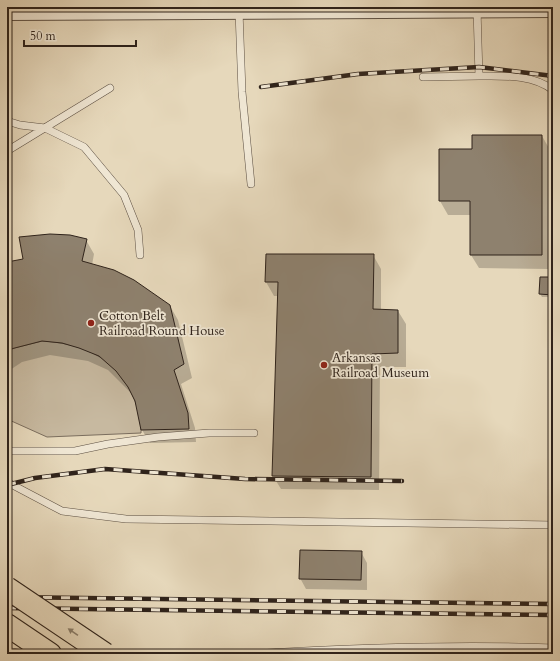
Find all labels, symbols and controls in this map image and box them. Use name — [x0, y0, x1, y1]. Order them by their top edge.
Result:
scale bar — [24, 22, 136, 48]
text: 50 m — [30, 28, 57, 44]
place label: Cotton Belt Railroad Round House — [99, 307, 225, 340]
marker: Cotton Belt Railroad Round House — [86, 318, 96, 328]
place label: Arkansas Railroad Museum — [332, 349, 429, 382]
marker: Arkansas Railroad Museum — [319, 360, 329, 370]
one-way arrow — [67, 628, 78, 636]

